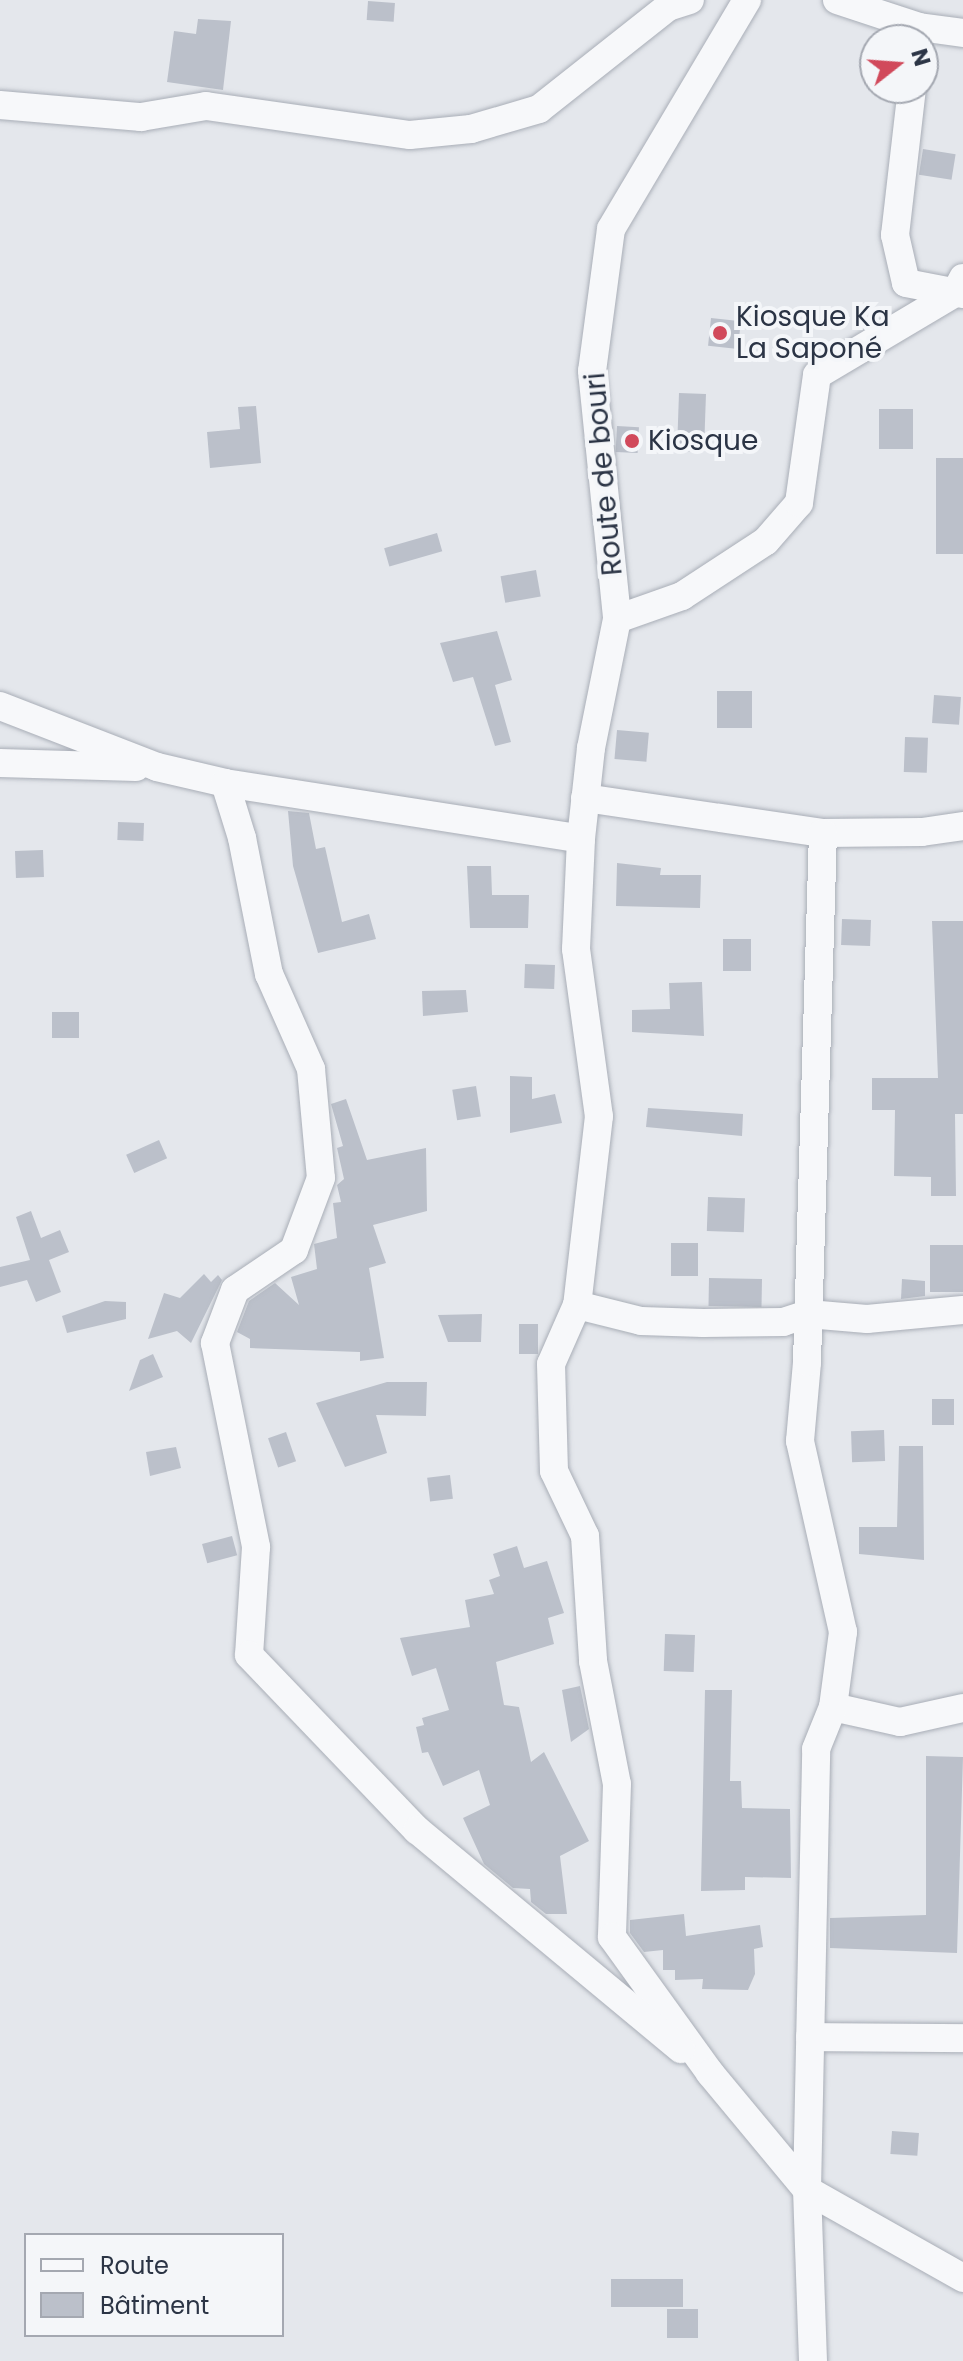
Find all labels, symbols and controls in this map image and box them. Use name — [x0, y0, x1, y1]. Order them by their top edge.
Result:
north arrow — [859, 24, 939, 104]
text: N — [903, 45, 938, 70]
place label: Kiosque Ka La Saponé — [736, 300, 890, 366]
marker: Kiosque Ka La Saponé — [711, 324, 729, 342]
street label: Route de bouri — [578, 371, 630, 577]
place label: Kiosque — [648, 424, 758, 458]
marker: Kiosque — [623, 432, 641, 450]
legend — [24, 2233, 284, 2337]
text: Route — [100, 2249, 169, 2282]
text: Bâtiment — [100, 2289, 209, 2322]

